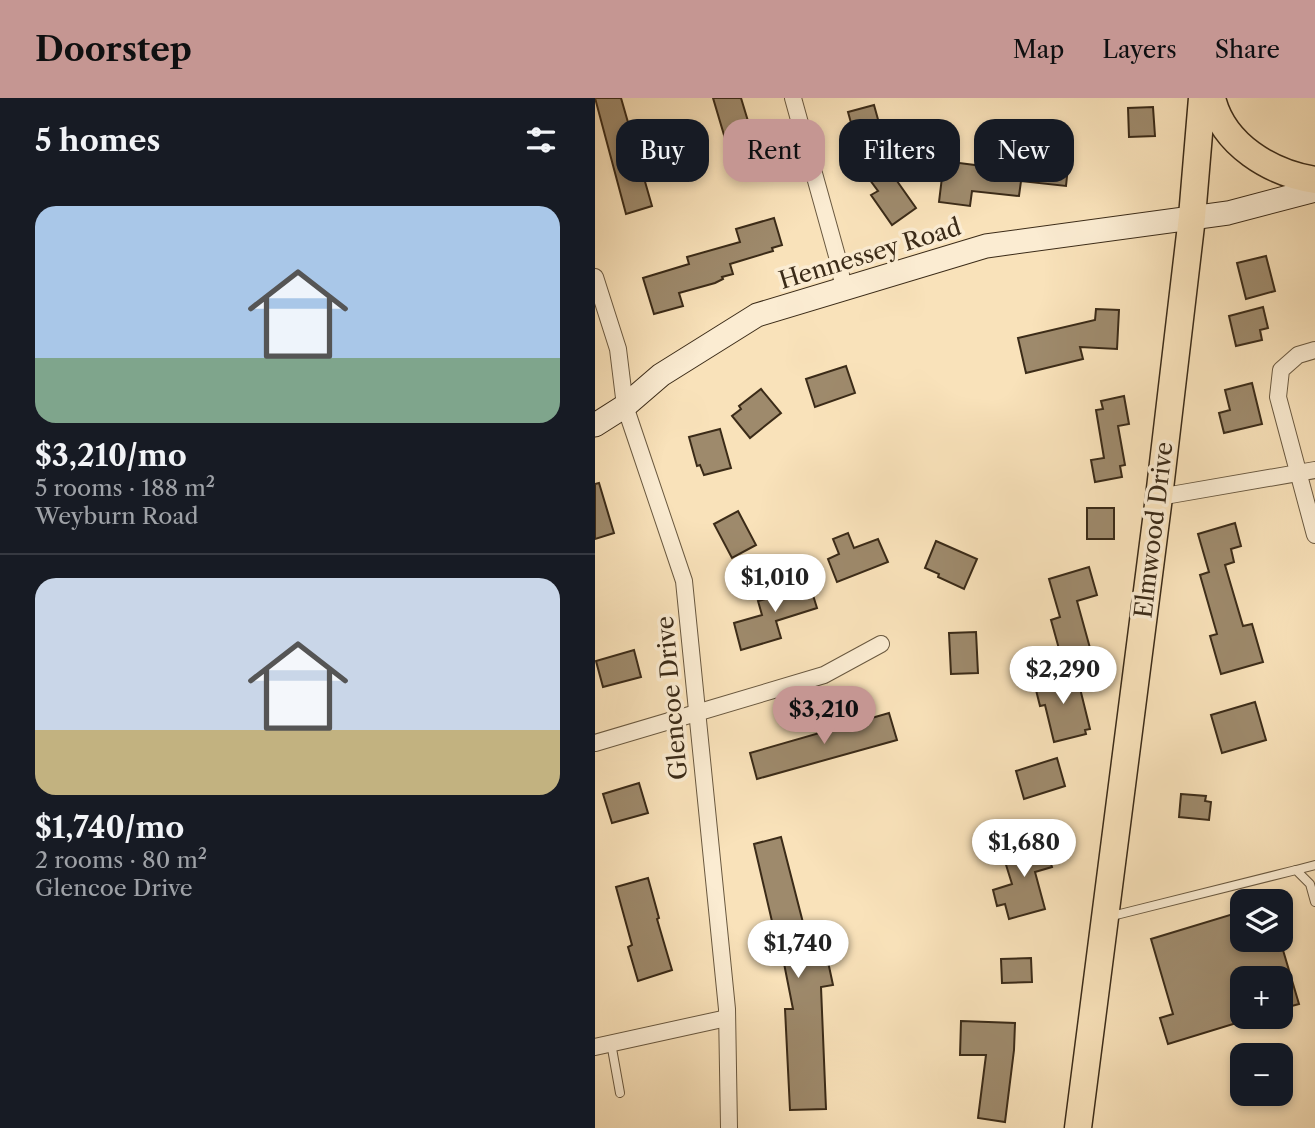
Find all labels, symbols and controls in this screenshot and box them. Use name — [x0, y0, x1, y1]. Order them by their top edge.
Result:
text: Doorstep — [35, 29, 192, 70]
text: Map — [1013, 35, 1064, 64]
text: Layers — [1102, 35, 1177, 64]
text: Share — [1215, 35, 1280, 64]
chip: Buy — [616, 119, 709, 182]
chip: Rent — [723, 119, 825, 182]
chip: Filters — [839, 119, 960, 182]
chip: New — [974, 119, 1074, 182]
icon: filters — [522, 121, 560, 159]
text: 5 homes — [35, 122, 160, 159]
street label: Hennessey Road — [775, 212, 965, 295]
icon: home — [235, 251, 361, 377]
text: $3,210/mo — [35, 437, 187, 474]
street label: Elmwood Drive — [1128, 440, 1179, 620]
text: 5 rooms · 188 m² — [35, 474, 215, 502]
text: Weyburn Road — [35, 502, 199, 530]
pin: $1,010 — [718, 554, 832, 614]
text: $1,010 — [741, 563, 809, 591]
street label: Glencoe Drive — [650, 615, 693, 781]
icon: home — [235, 623, 361, 749]
pin: $2,290 — [1006, 646, 1120, 706]
text: $2,290 — [1026, 655, 1100, 683]
pin: $3,210 — [767, 686, 881, 746]
text: $3,210 — [789, 695, 859, 723]
text: $1,740/mo — [35, 809, 184, 846]
pin: $1,680 — [967, 820, 1081, 879]
text: $1,680 — [988, 828, 1060, 856]
text: 2 rooms · 80 m² — [35, 846, 207, 874]
text: Glencoe Drive — [35, 874, 193, 902]
map controls — [1230, 889, 1293, 1106]
button: layers — [1230, 889, 1293, 952]
pin: $1,740 — [741, 920, 855, 980]
text: $1,740 — [764, 929, 832, 957]
button: + — [1230, 966, 1293, 1029]
button: − — [1230, 1043, 1293, 1106]

